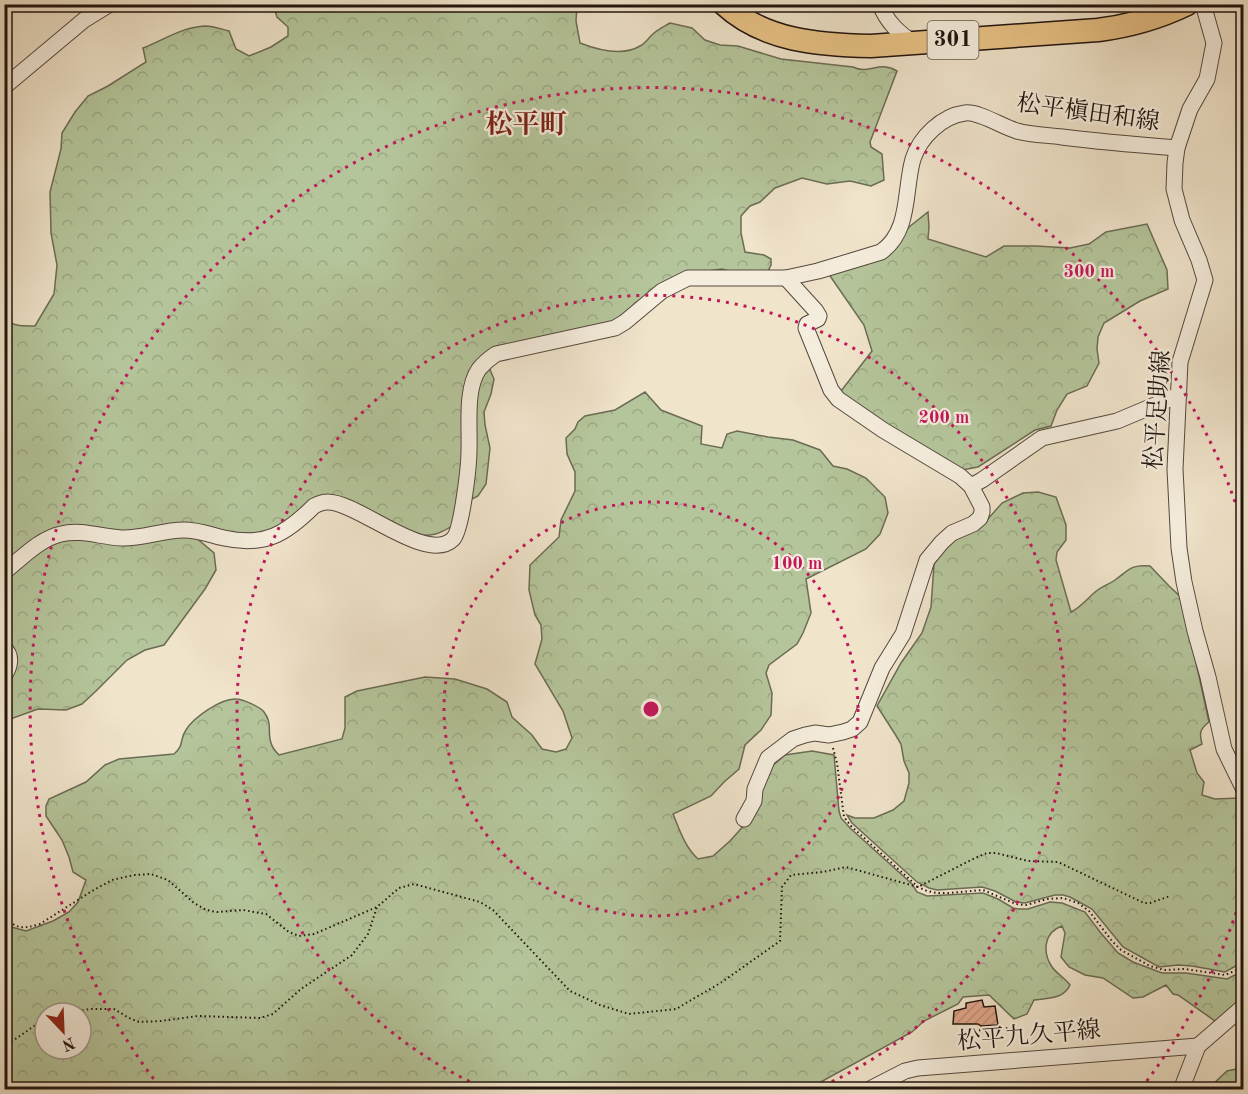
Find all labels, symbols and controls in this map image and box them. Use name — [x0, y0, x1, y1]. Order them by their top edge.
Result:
road number: 301 — [928, 21, 978, 59]
street label: 松平槇田和線 — [1015, 89, 1161, 136]
district label: 松平町 — [486, 109, 567, 139]
text: 300 m — [1064, 263, 1114, 281]
street label: 松平足助線 — [1140, 349, 1175, 471]
text: 200 m — [919, 409, 969, 427]
text: 100 m — [772, 555, 822, 573]
centre of rings — [641, 699, 661, 719]
north arrow — [33, 1001, 93, 1061]
street label: 松平九久平線 — [956, 1016, 1102, 1055]
text: N — [59, 1033, 77, 1053]

